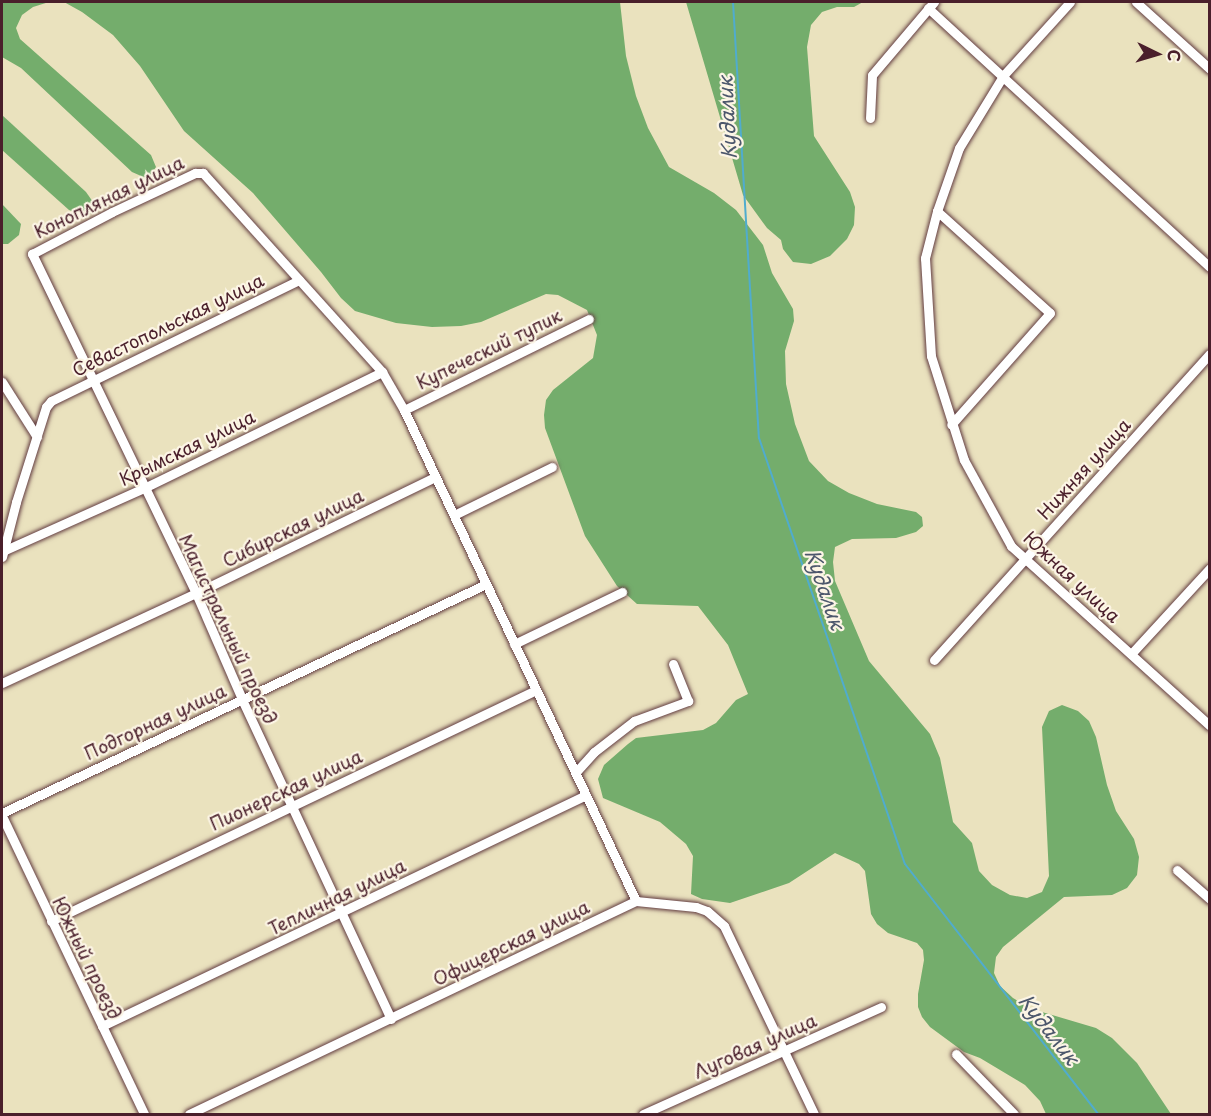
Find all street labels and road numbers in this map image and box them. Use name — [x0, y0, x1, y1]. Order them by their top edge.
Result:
street label: Конопляная улица — [30, 151, 188, 243]
street label: Севастопольская улица — [68, 269, 268, 381]
street label: Купеческий тупик — [413, 304, 565, 394]
street label: Крымская улица — [115, 405, 259, 491]
street label: Нижняя улица — [1033, 414, 1135, 524]
street label: Сибирская улица — [219, 484, 367, 572]
street label: Южная улица — [1019, 527, 1125, 627]
street label: Магистральный проезд — [174, 531, 282, 727]
street label: Подгорная улица — [80, 679, 230, 765]
street label: Пионерская улица — [206, 745, 366, 835]
street label: Тепличная улица — [264, 854, 410, 940]
street label: Южный проезд — [48, 893, 126, 1023]
street label: Офицерская улица — [429, 896, 593, 990]
street label: Луговая улица — [690, 1009, 820, 1083]

